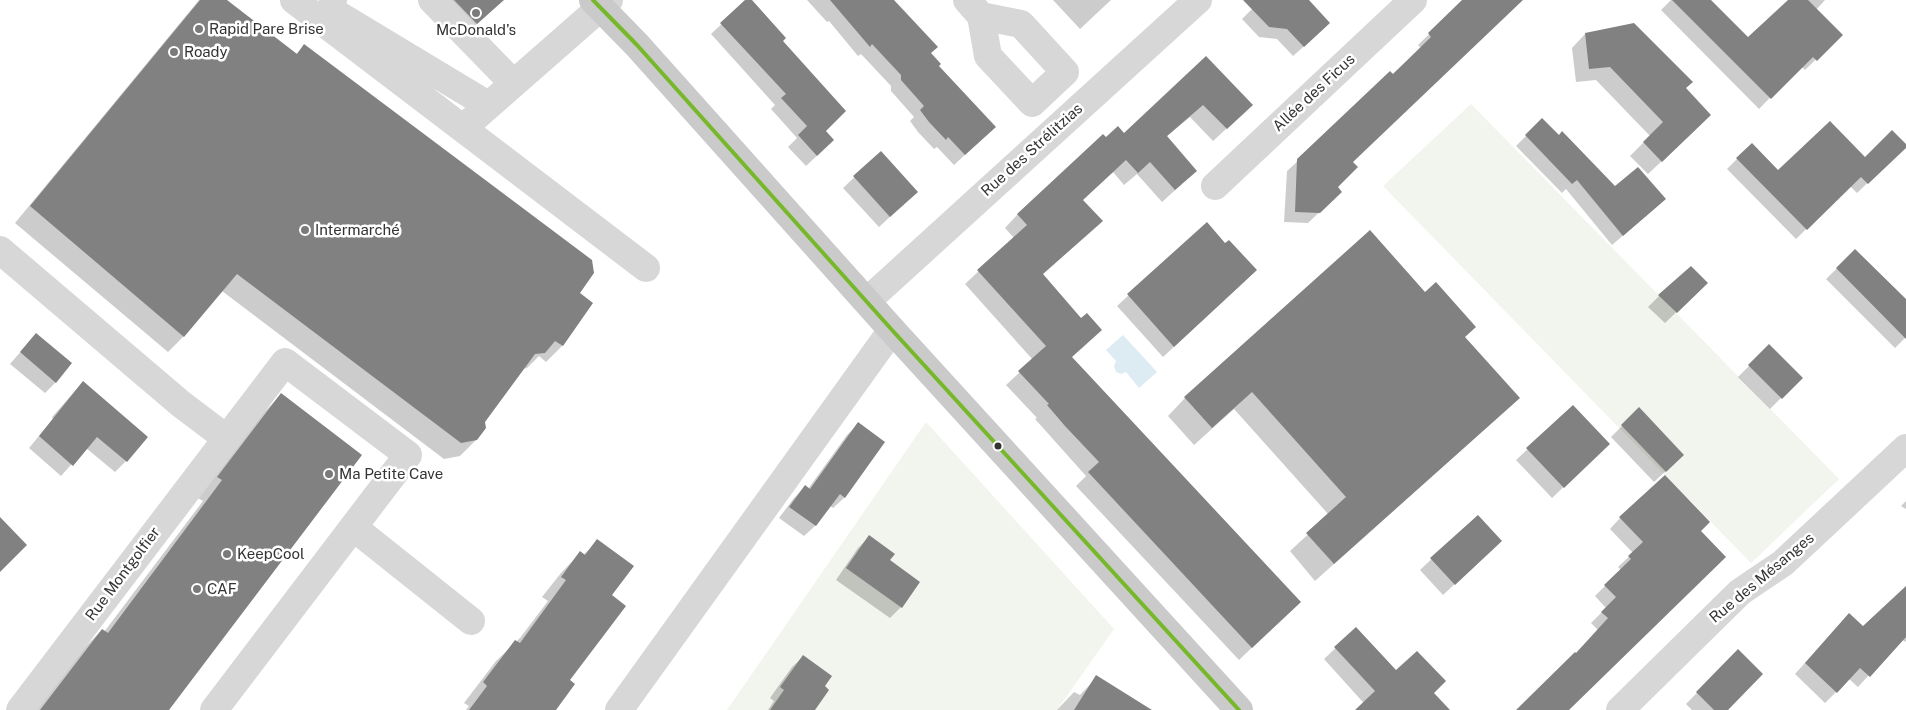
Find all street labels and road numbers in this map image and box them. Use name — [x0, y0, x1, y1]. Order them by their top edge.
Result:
street label: Allée des Ficus — [1269, 50, 1359, 136]
street label: Rue des Strélitzias — [978, 100, 1086, 200]
street label: Rue Montgolfier — [82, 524, 164, 624]
street label: Rue des Mésanges — [1706, 529, 1818, 627]

